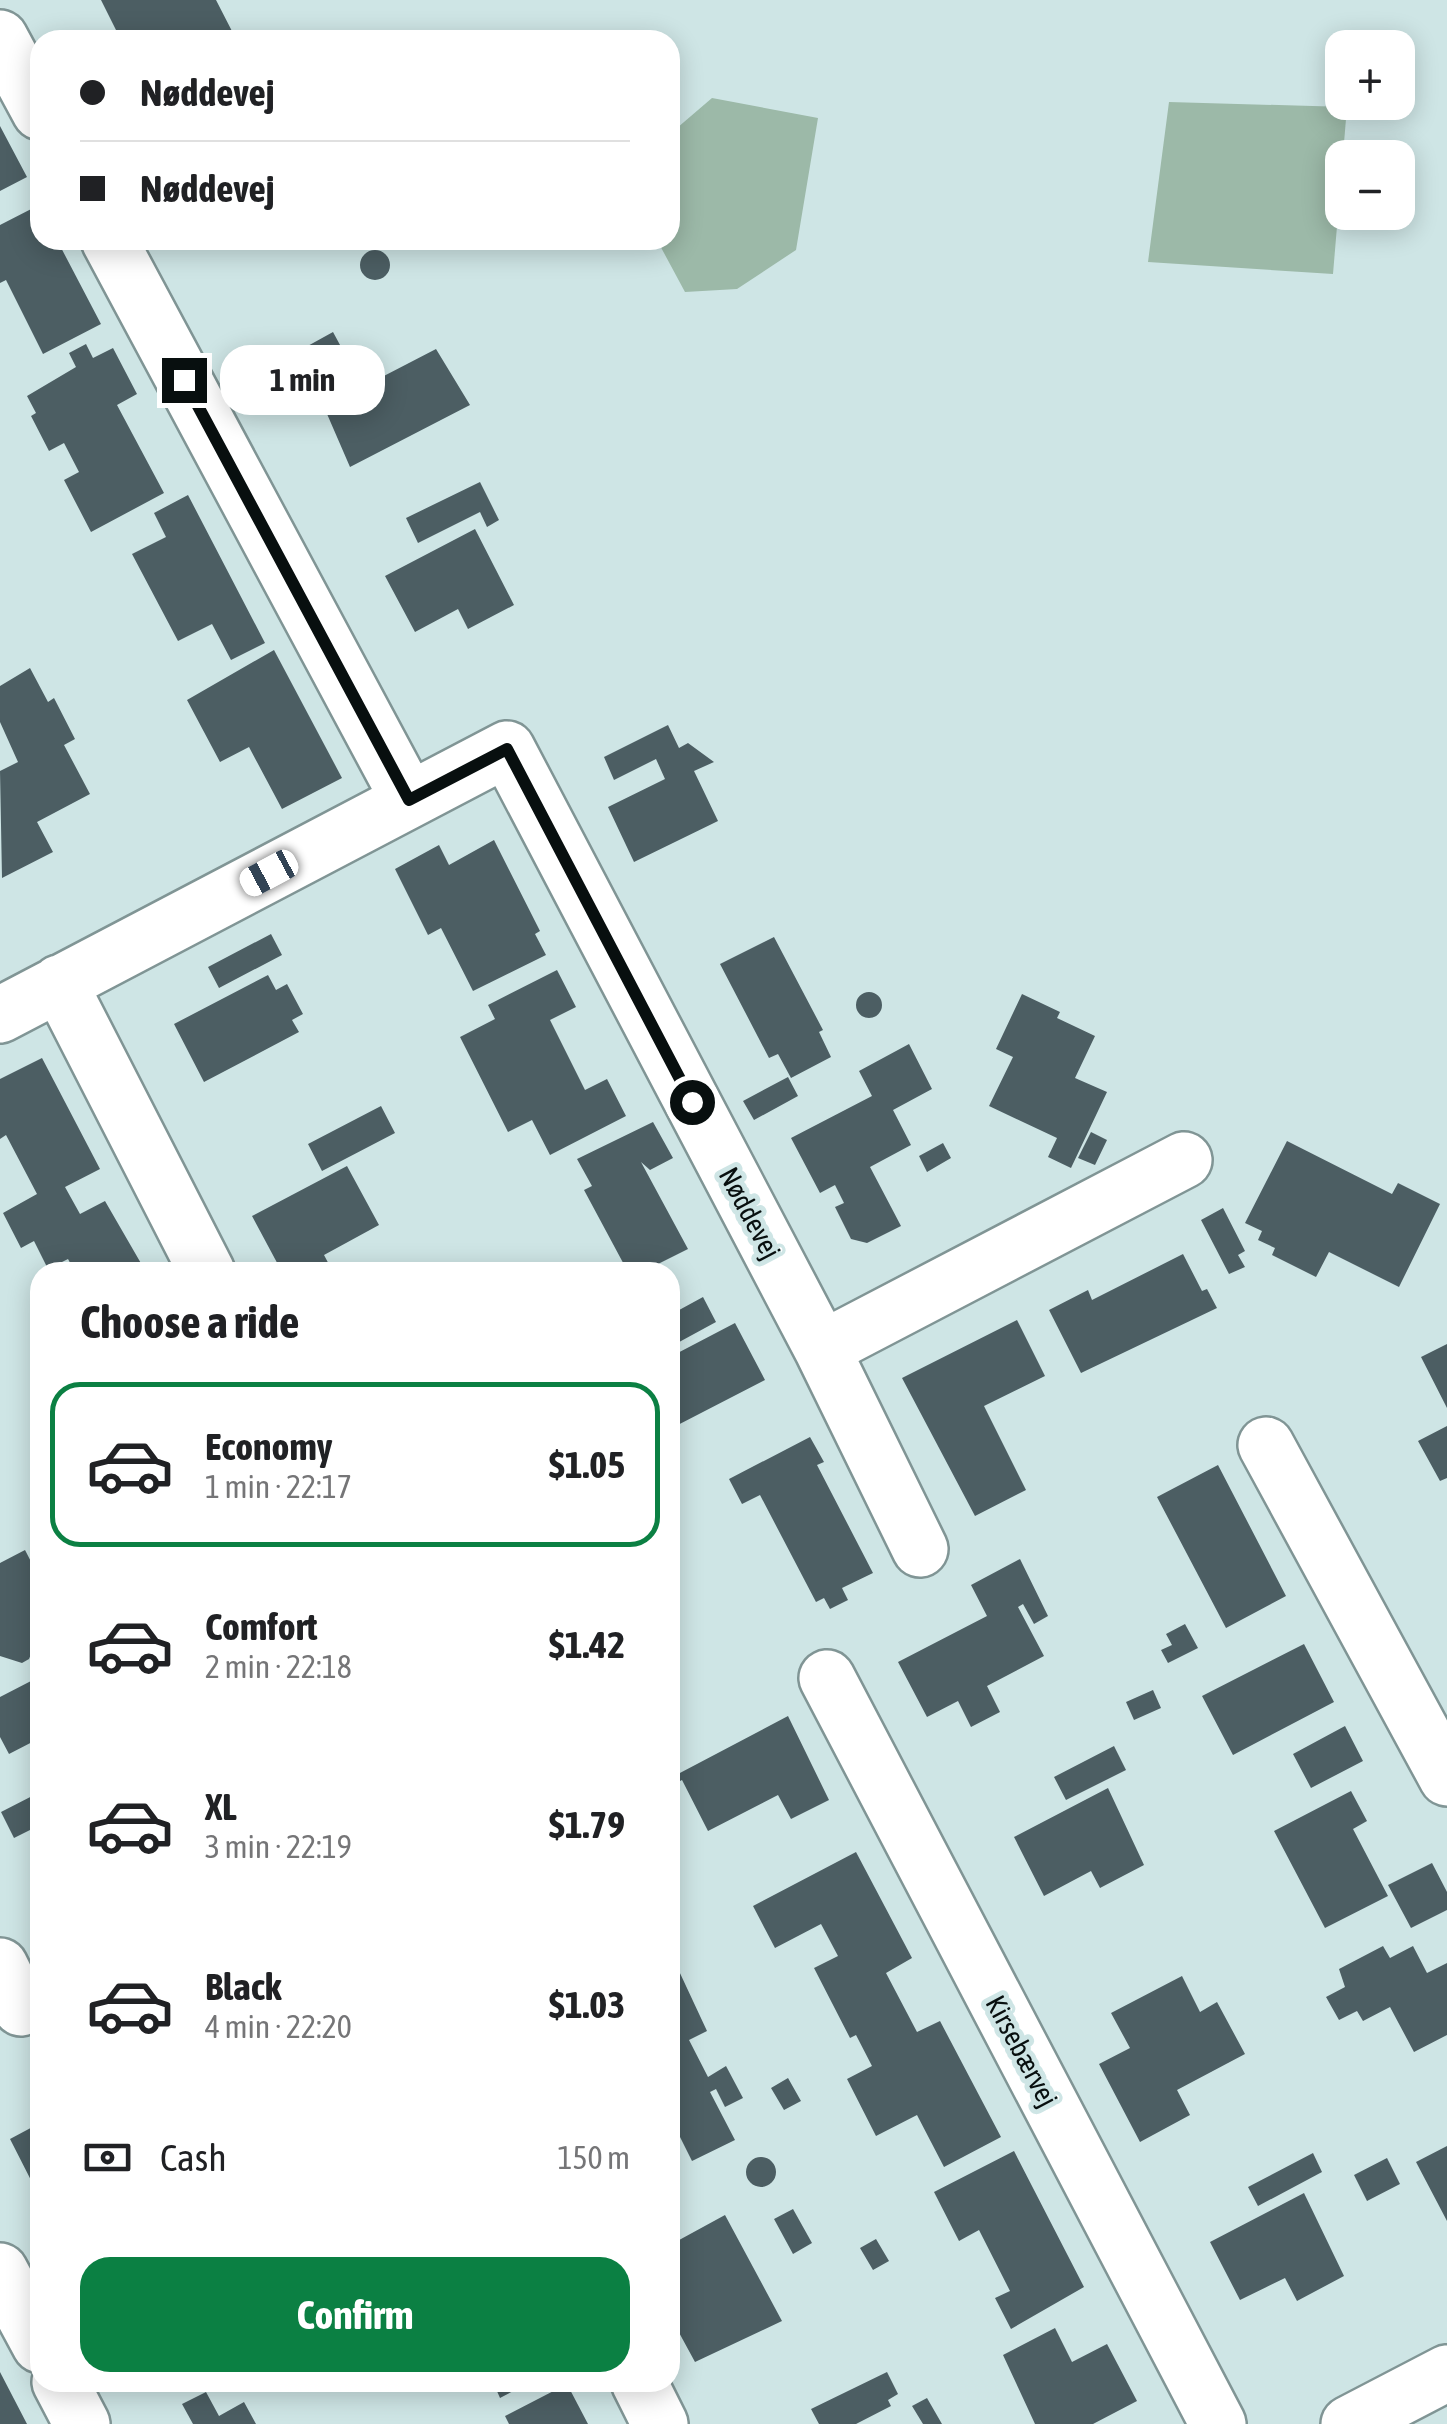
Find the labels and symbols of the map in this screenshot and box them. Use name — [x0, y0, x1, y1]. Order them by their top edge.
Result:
callout: 1 min — [219, 345, 384, 415]
route end — [162, 358, 207, 403]
car — [235, 846, 303, 900]
route start — [670, 1080, 715, 1125]
street label: Nøddevej — [713, 1162, 787, 1264]
street label: Kirsebærvej — [979, 1990, 1065, 2112]

